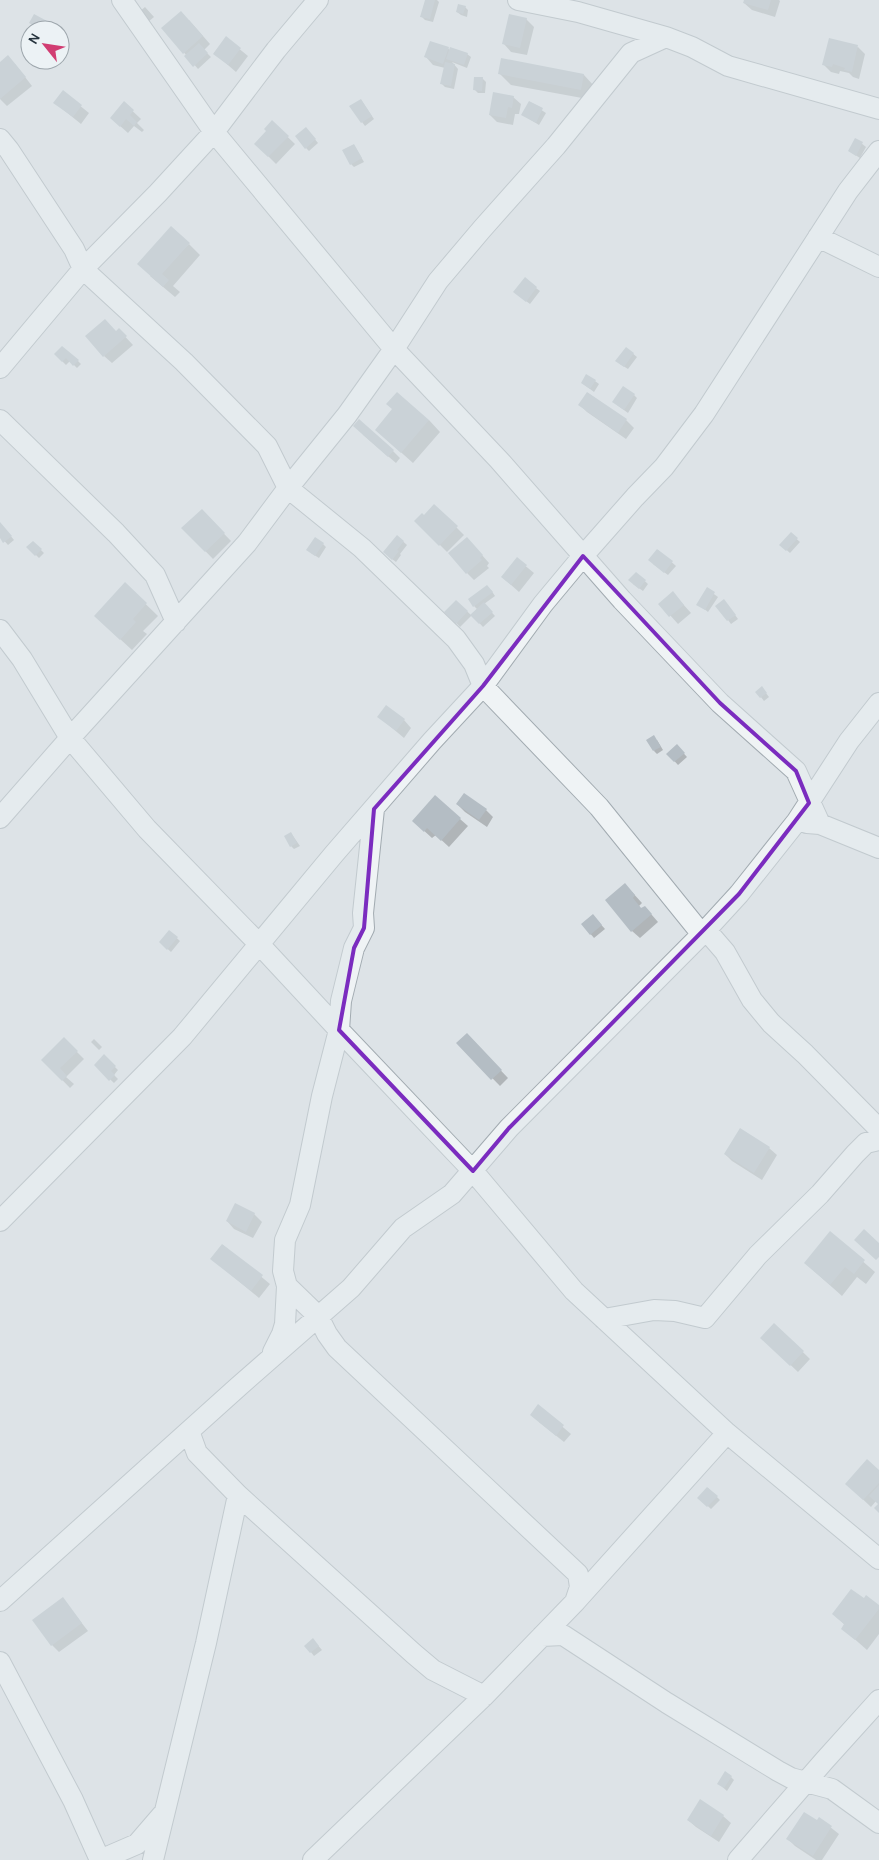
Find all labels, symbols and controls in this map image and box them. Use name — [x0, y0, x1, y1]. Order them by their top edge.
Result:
north arrow — [20, 20, 70, 70]
text: N — [24, 30, 44, 47]

